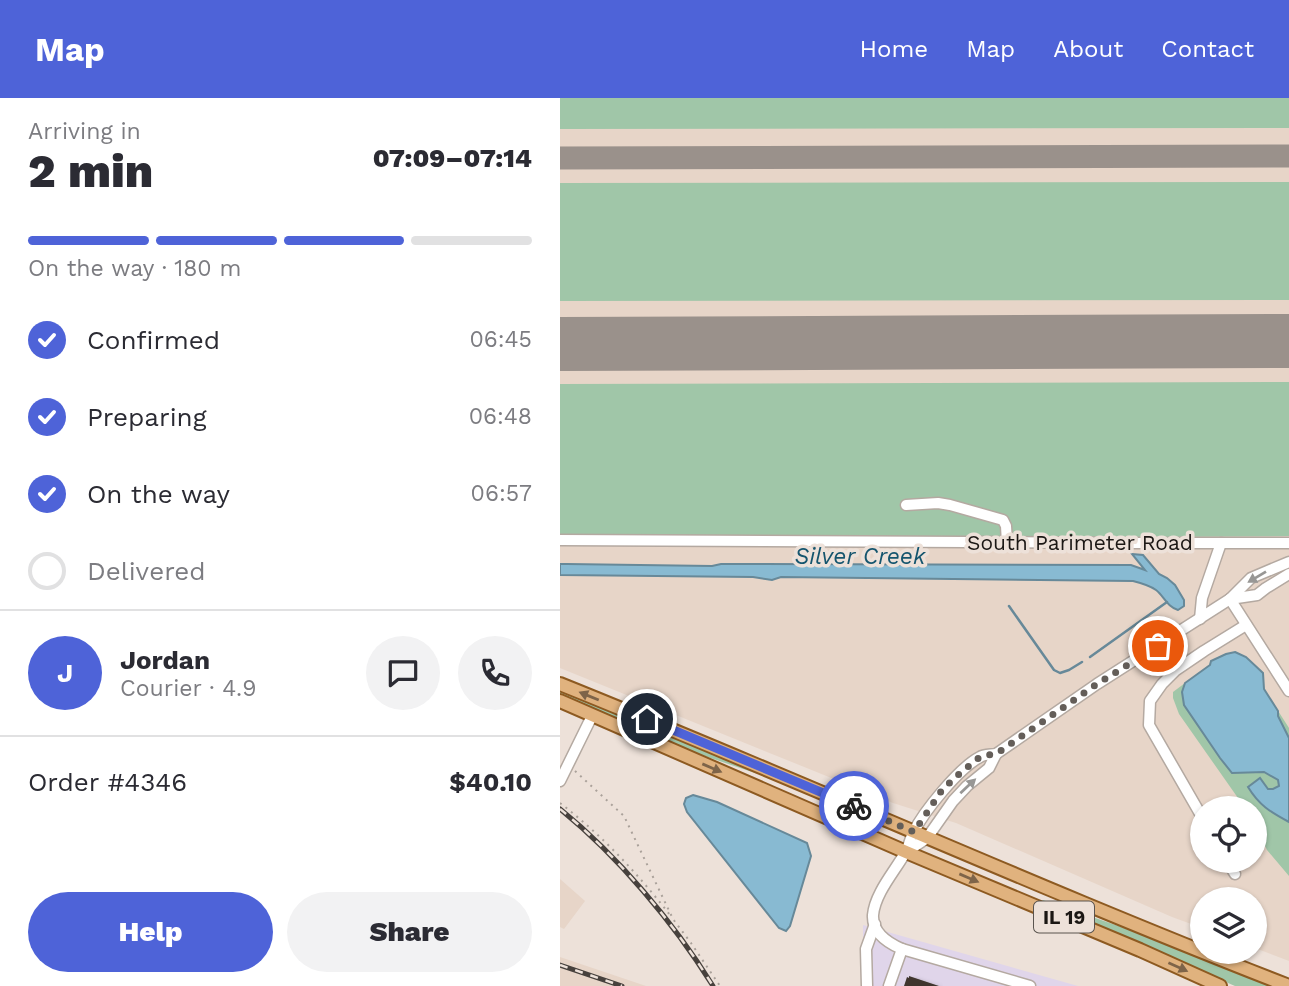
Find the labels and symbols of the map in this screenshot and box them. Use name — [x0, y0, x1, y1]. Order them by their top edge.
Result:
street label: South Parimeter Road — [967, 530, 1193, 555]
water label: Silver Creek — [795, 543, 927, 570]
one-way arrow — [1247, 570, 1267, 583]
pin — [1128, 616, 1188, 676]
pin — [617, 689, 677, 749]
one-way arrow — [579, 690, 600, 701]
one-way arrow — [702, 762, 722, 774]
courier — [819, 771, 889, 841]
one-way arrow — [959, 778, 976, 794]
one-way arrow — [959, 872, 980, 883]
road number: IL 19 — [1034, 902, 1094, 932]
one-way arrow — [1168, 961, 1188, 973]

